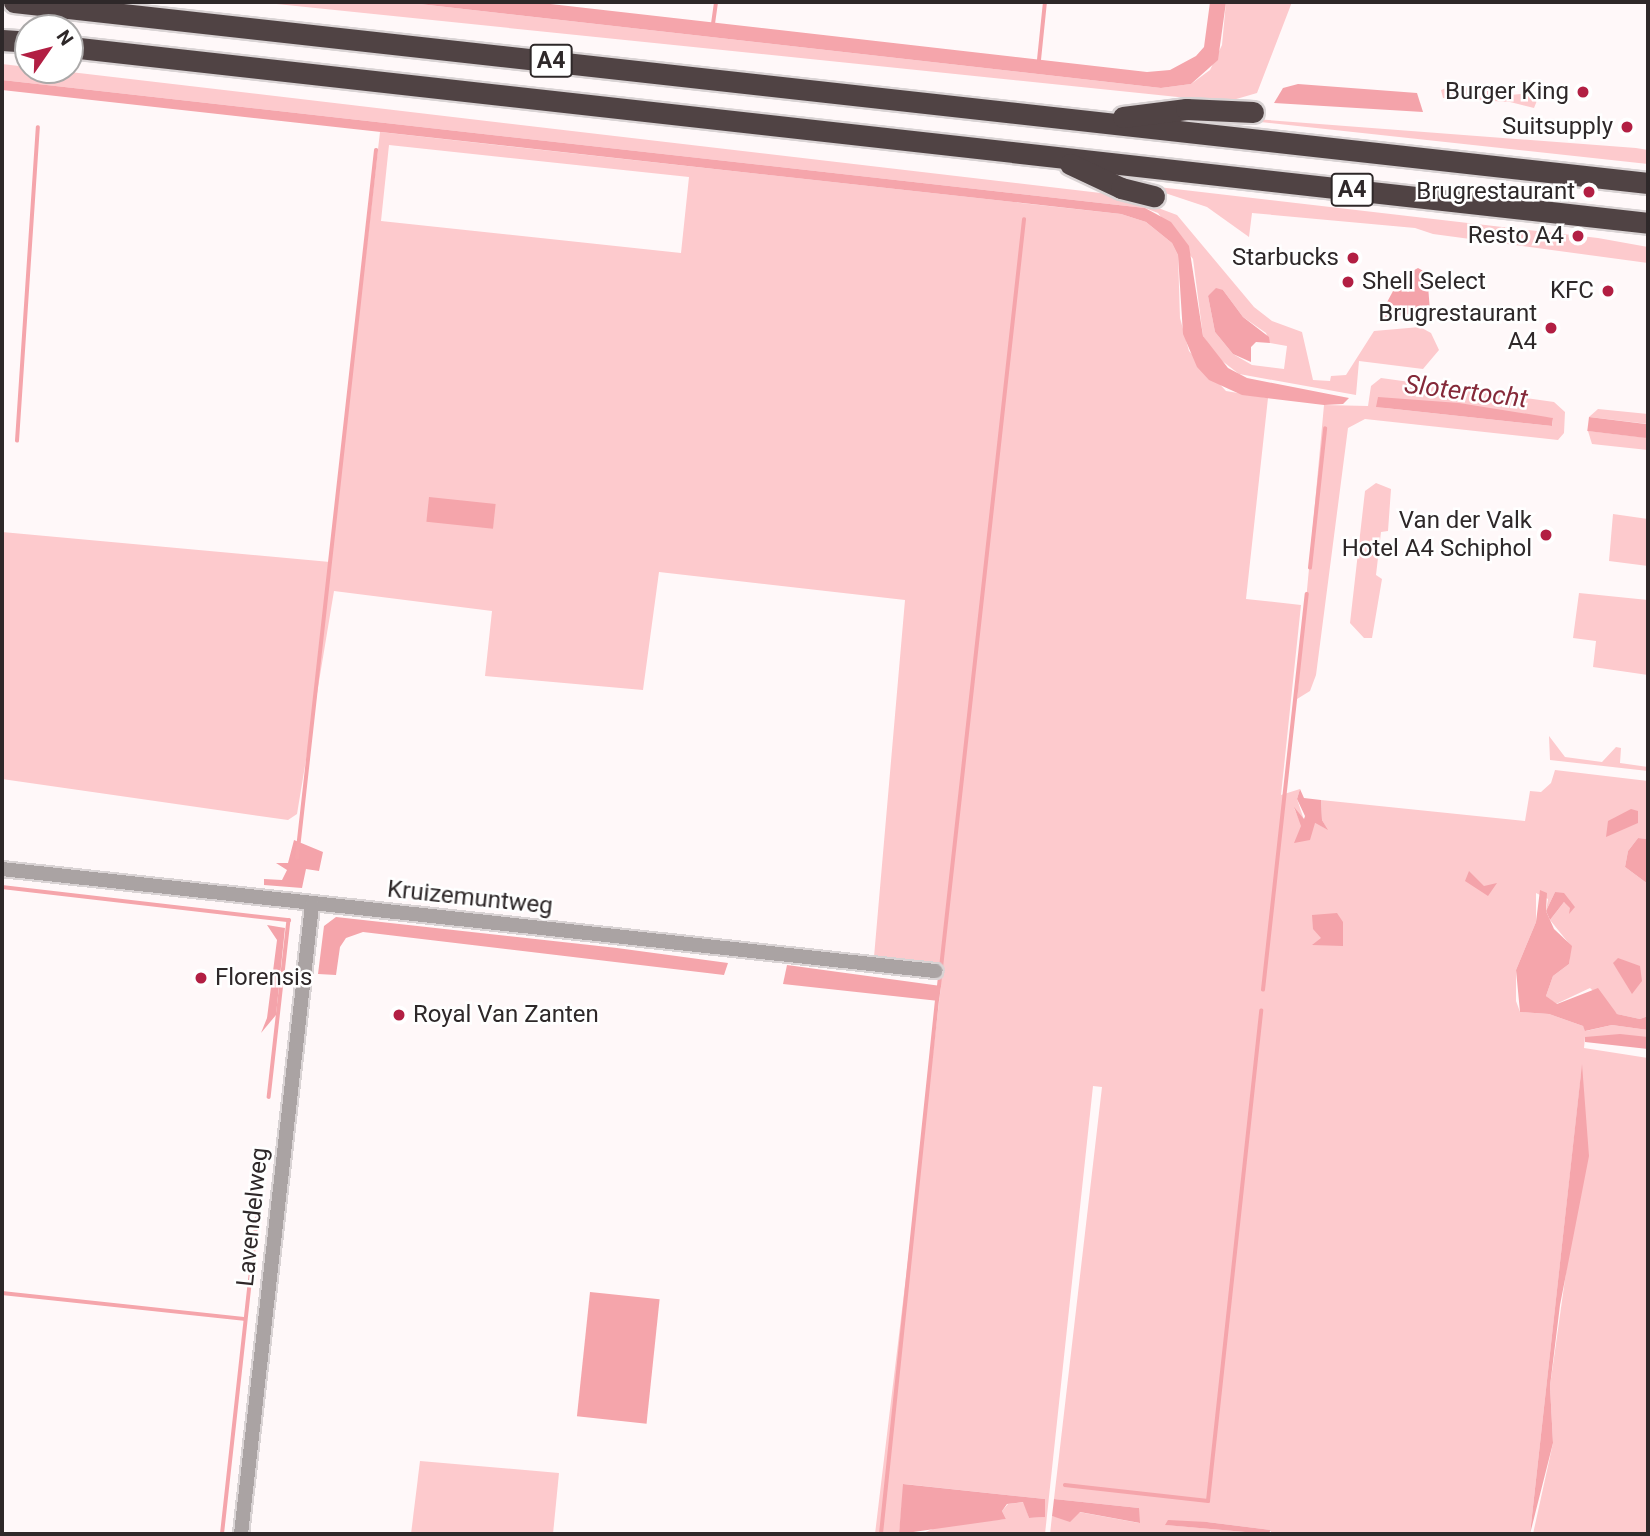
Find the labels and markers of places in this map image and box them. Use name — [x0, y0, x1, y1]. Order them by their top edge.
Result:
place label: Burger King — [1445, 78, 1569, 106]
marker: Burger King — [1575, 84, 1591, 100]
place label: Suitsupply — [1502, 113, 1613, 141]
marker: Suitsupply — [1619, 119, 1635, 135]
place label: Brugrestaurant — [1416, 178, 1575, 206]
marker: Brugrestaurant — [1581, 184, 1597, 200]
place label: Resto A4 — [1468, 222, 1564, 250]
marker: Resto A4 — [1570, 228, 1586, 244]
place label: Starbucks — [1232, 244, 1339, 272]
marker: Starbucks — [1345, 250, 1361, 266]
place label: Shell Select — [1362, 268, 1486, 296]
marker: Shell Select — [1340, 274, 1356, 290]
place label: KFC — [1550, 277, 1594, 305]
marker: KFC — [1600, 283, 1616, 299]
place label: Brugrestaurant A4 — [1378, 300, 1537, 356]
marker: Brugrestaurant A4 — [1543, 320, 1559, 336]
place label: Van der Valk Hotel A4 Schiphol — [1342, 507, 1532, 563]
marker: Van der Valk Hotel A4 Schiphol — [1538, 527, 1554, 543]
place label: Florensis — [215, 964, 312, 992]
marker: Florensis — [193, 970, 209, 986]
place label: Royal Van Zanten — [413, 1001, 599, 1029]
marker: Royal Van Zanten — [391, 1007, 407, 1023]

